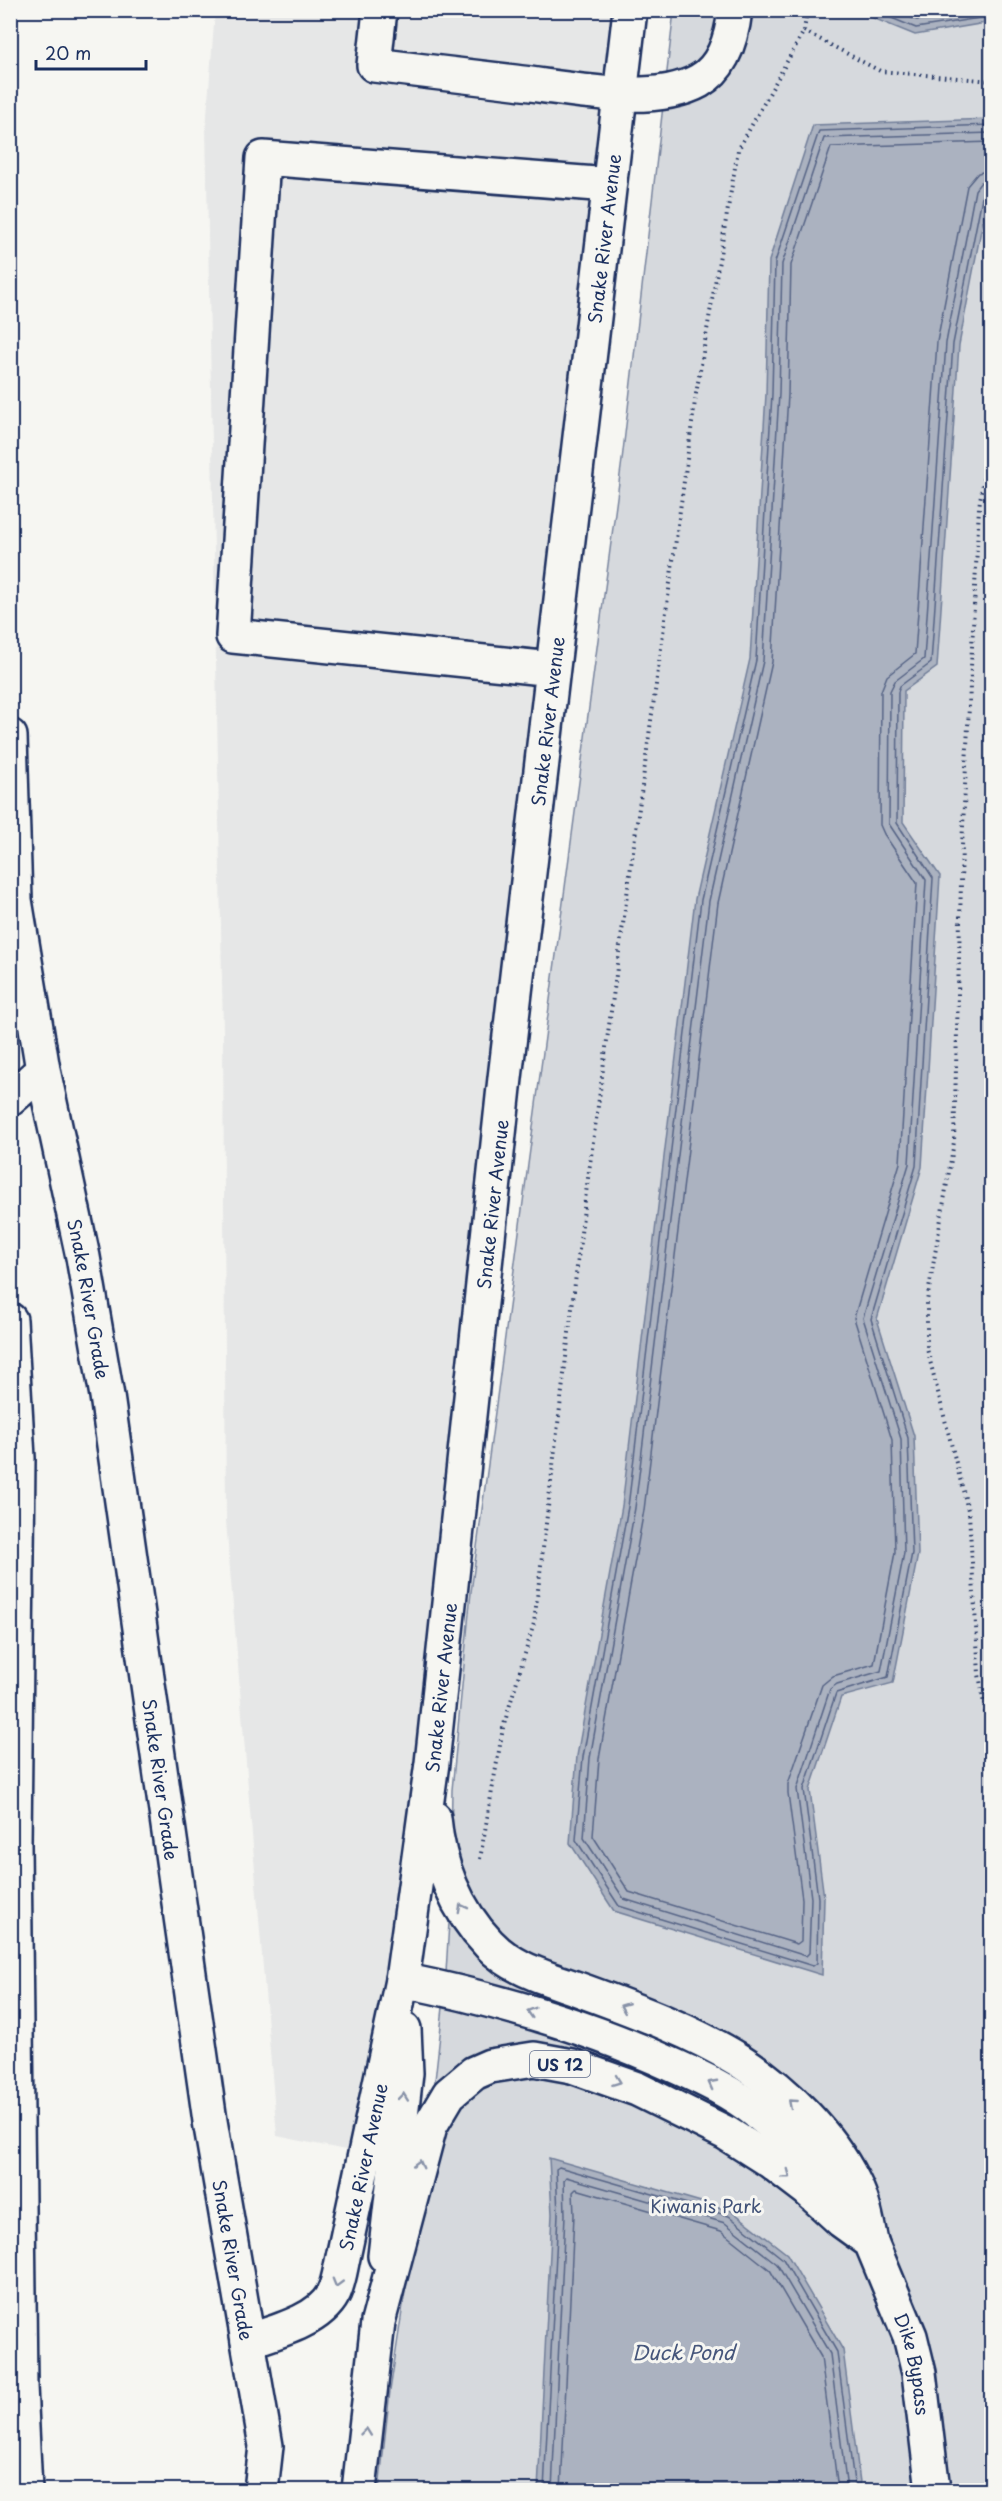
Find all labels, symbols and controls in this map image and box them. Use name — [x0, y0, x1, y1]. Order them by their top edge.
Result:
scale bar — [36, 33, 146, 71]
text: 20 m — [45, 39, 91, 66]
street label: Snake River Avenue — [580, 152, 627, 325]
street label: Snake River Avenue — [523, 635, 570, 807]
street label: Snake River Avenue — [469, 1118, 514, 1290]
street label: Snake River Grade — [62, 1216, 117, 1381]
street label: Snake River Avenue — [417, 1601, 463, 1774]
street label: Snake River Grade — [137, 1697, 186, 1862]
one-way arrow — [458, 1904, 469, 1915]
one-way arrow — [619, 2002, 630, 2014]
one-way arrow — [526, 2007, 537, 2019]
road number: US 12 — [530, 2051, 590, 2077]
one-way arrow — [611, 2074, 622, 2087]
street label: Snake River Avenue — [331, 2080, 393, 2253]
one-way arrow — [708, 2080, 718, 2091]
one-way arrow — [396, 2093, 409, 2102]
one-way arrow — [788, 2099, 799, 2110]
one-way arrow — [412, 2159, 425, 2169]
one-way arrow — [781, 2167, 792, 2178]
street label: Snake River Grade — [207, 2178, 261, 2343]
park label: Kiwanis Park — [650, 2192, 762, 2219]
one-way arrow — [331, 2278, 344, 2288]
street label: Dike Bypass — [888, 2308, 937, 2417]
water label: Duck Pond — [631, 2337, 738, 2367]
one-way arrow — [359, 2428, 372, 2437]

